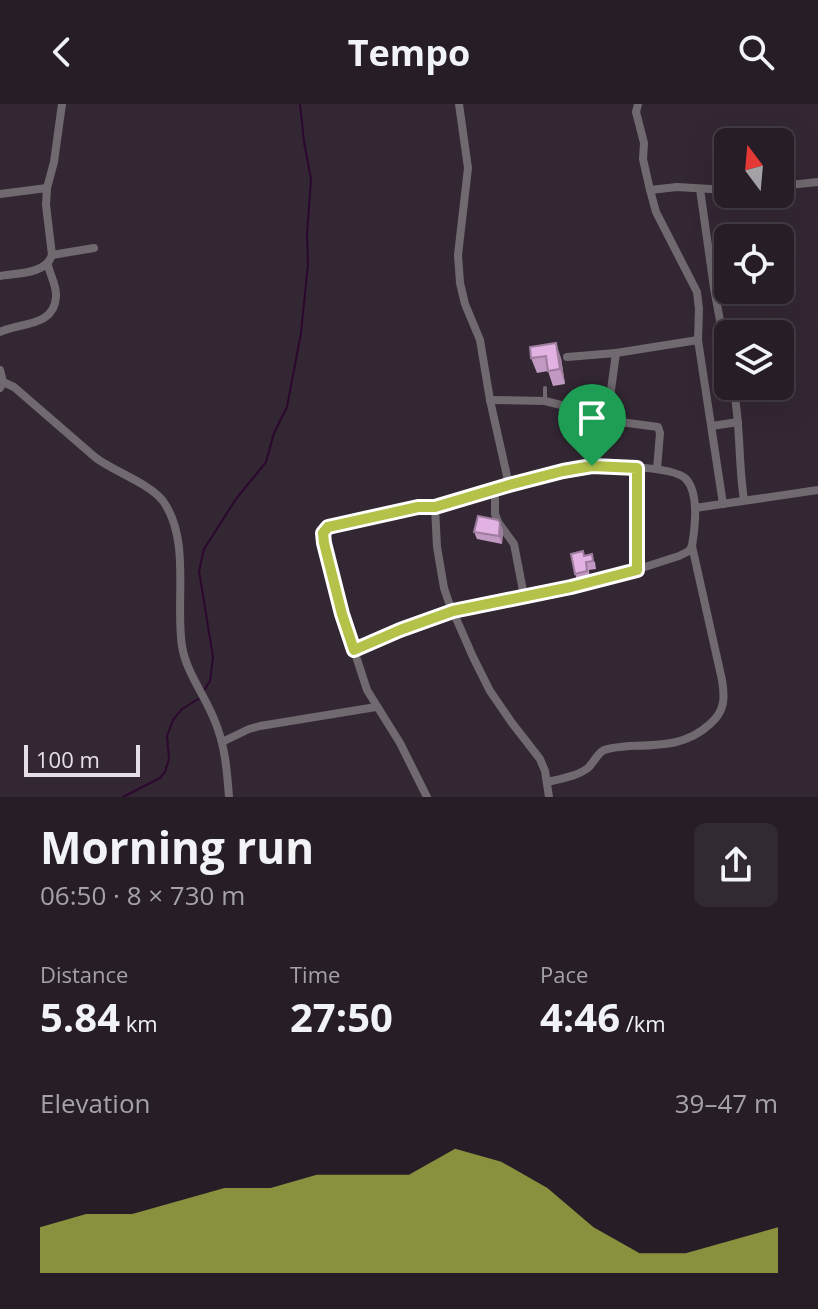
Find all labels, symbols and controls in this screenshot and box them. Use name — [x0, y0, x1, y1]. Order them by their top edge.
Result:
text: Tempo — [348, 28, 470, 77]
icon: back — [40, 30, 84, 74]
icon: search — [734, 30, 778, 74]
north arrow — [714, 128, 794, 208]
map controls — [714, 128, 794, 400]
button: locate — [714, 224, 794, 304]
button: layers — [714, 320, 794, 400]
pin — [558, 384, 626, 466]
icon: arrive — [570, 396, 614, 440]
scale bar — [24, 741, 140, 777]
text: 100 m — [36, 744, 100, 774]
text: Morning run — [40, 817, 314, 877]
button: share — [694, 823, 778, 907]
text: 06:50 · 8 × 730 m — [40, 877, 245, 913]
text: Distance — [40, 959, 128, 989]
text: Time — [290, 959, 340, 989]
text: Pace — [540, 959, 588, 989]
text: 5.84 — [40, 989, 120, 1044]
text: 27:50 — [290, 989, 393, 1044]
text: 4:46 — [540, 989, 620, 1044]
text: km — [120, 1008, 158, 1038]
text: /km — [620, 1008, 666, 1038]
text: Elevation — [40, 1085, 150, 1121]
text: 39–47 m — [675, 1085, 778, 1121]

